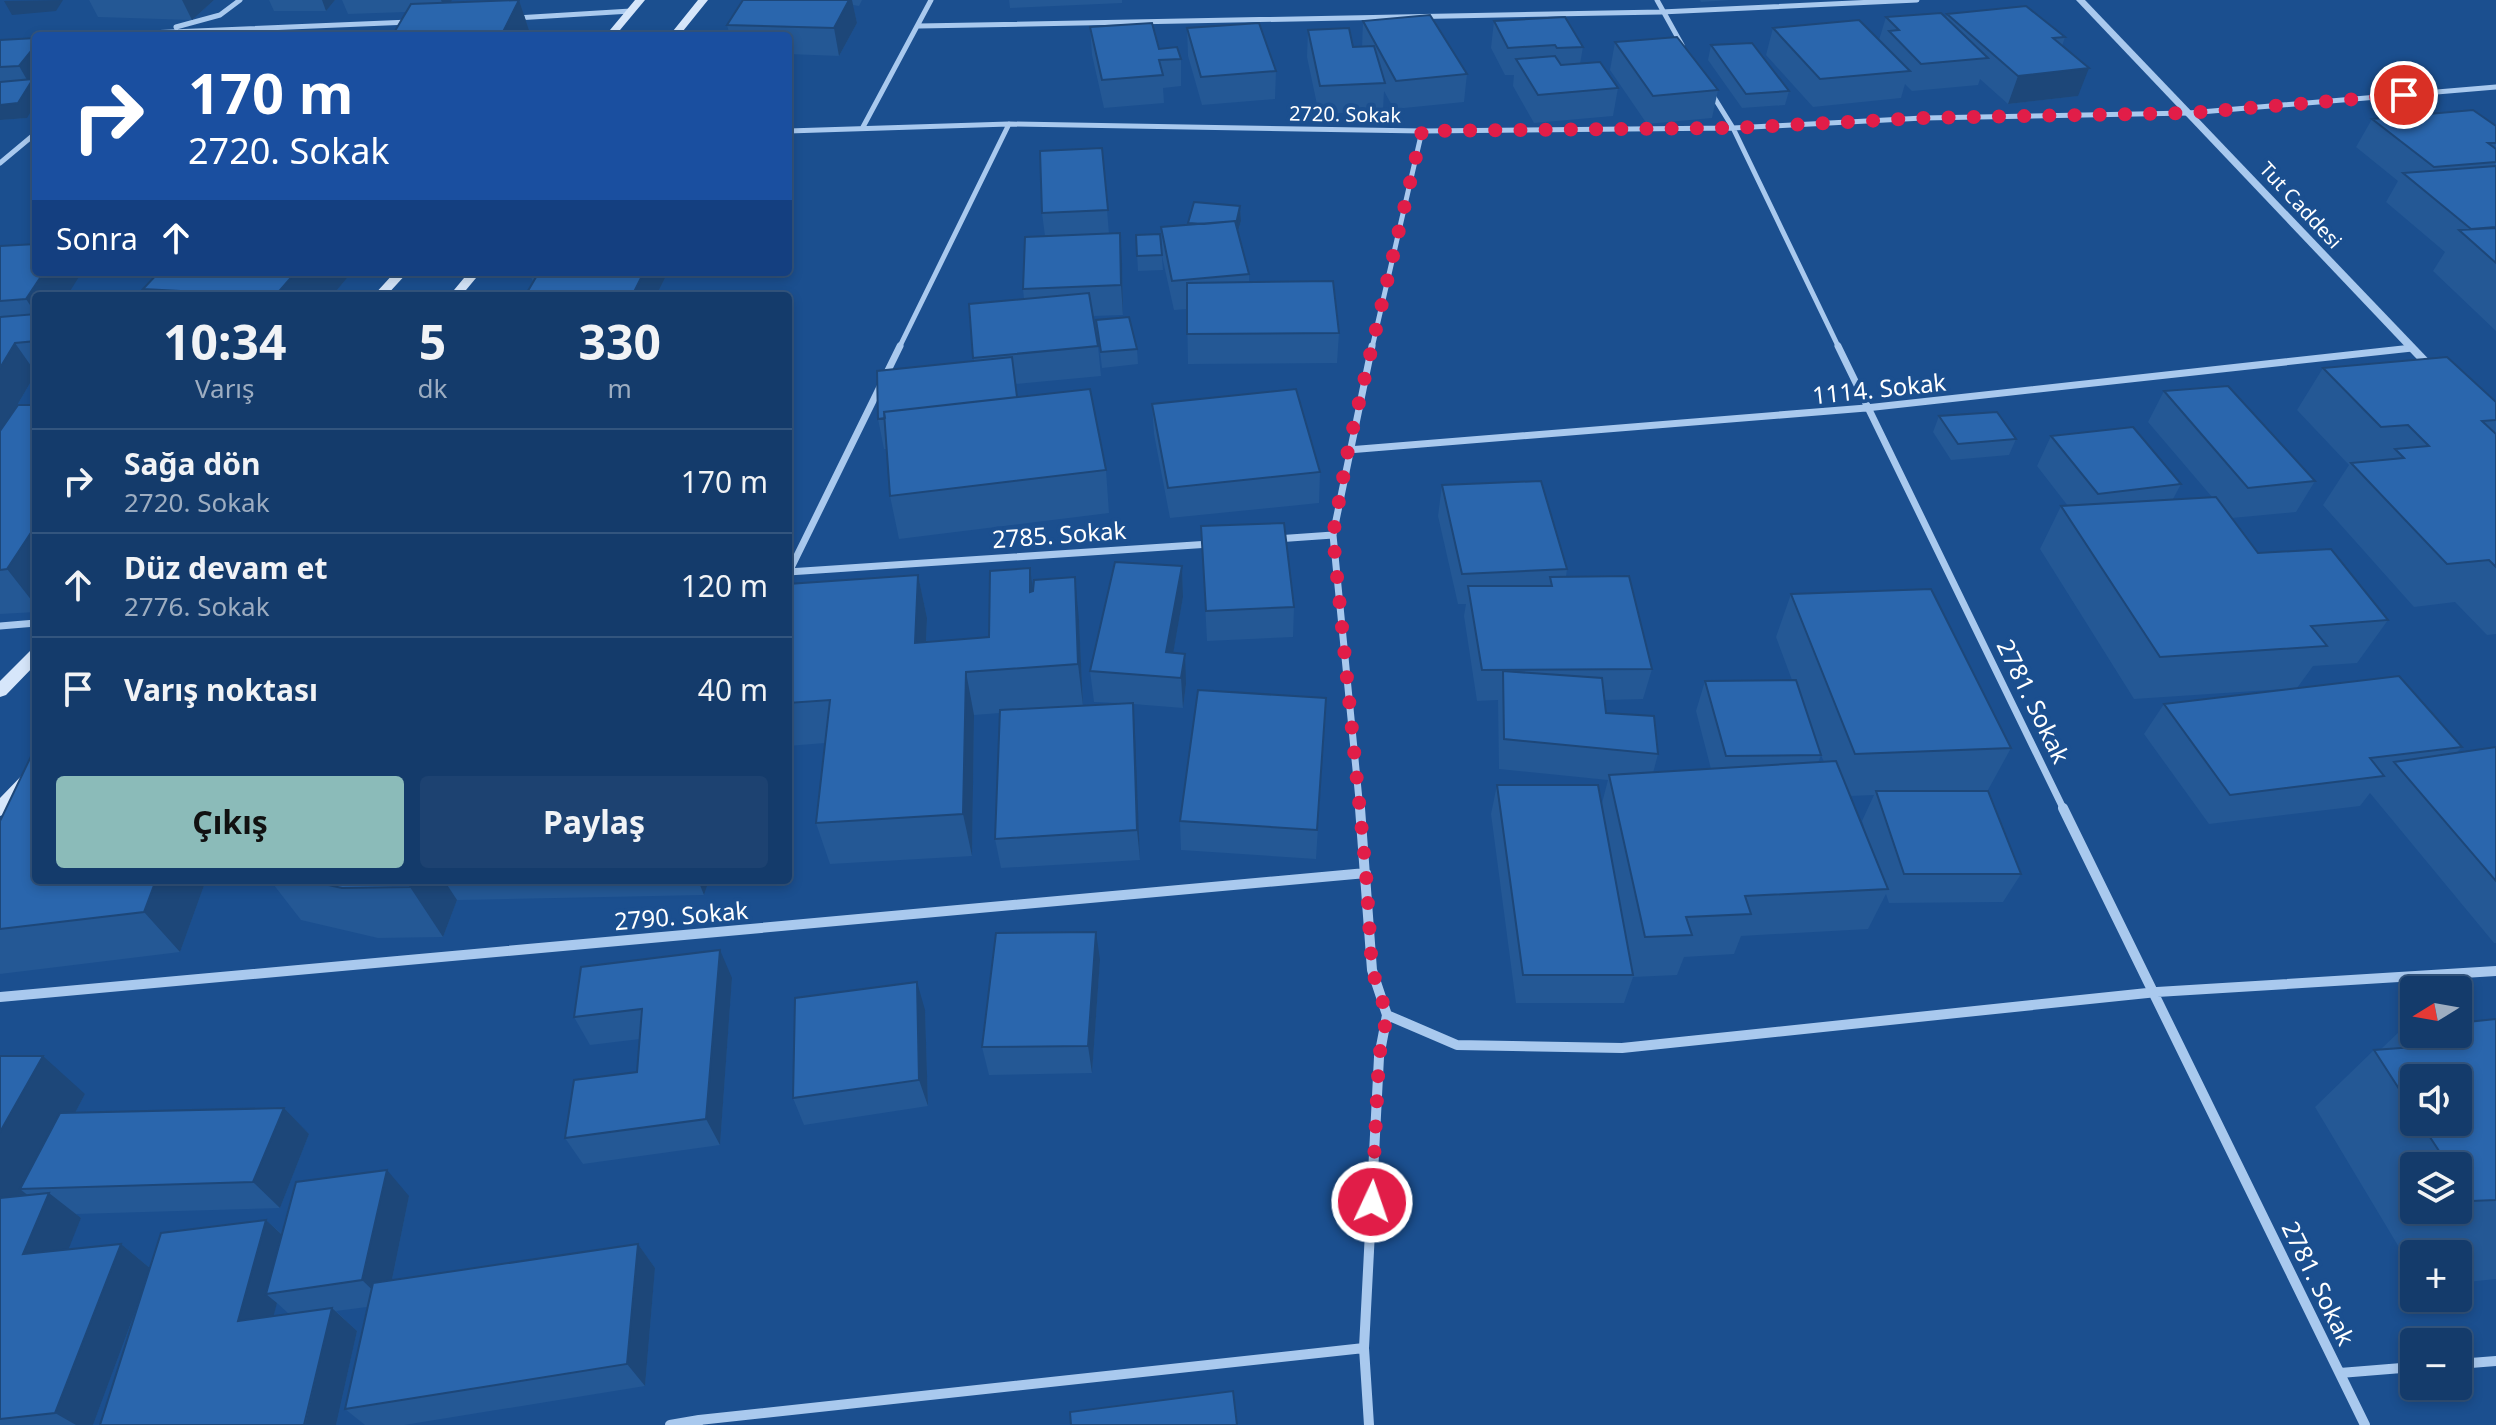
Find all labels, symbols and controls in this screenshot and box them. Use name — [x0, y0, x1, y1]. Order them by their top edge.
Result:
text: 170 m — [188, 54, 353, 130]
pin — [2370, 61, 2438, 129]
icon: right — [56, 64, 160, 168]
icon: arrive — [2382, 73, 2426, 117]
street label: 2720. Sokak — [1289, 100, 1402, 128]
text: 2720. Sokak — [188, 126, 390, 175]
street label: Tut Caddesi — [2254, 156, 2348, 254]
icon: ahead — [154, 216, 198, 260]
text: Sonra — [56, 218, 138, 259]
text: 10:34 — [163, 309, 286, 374]
text: 5 — [419, 309, 446, 374]
text: 330 — [579, 309, 661, 374]
street label: 1114. Sokak — [1810, 365, 1948, 411]
text: Varış — [195, 370, 255, 406]
text: dk — [418, 370, 447, 406]
text: m — [608, 370, 632, 406]
text: Sağa dön — [124, 443, 260, 484]
icon: right — [56, 459, 100, 503]
text: 170 m — [681, 461, 768, 502]
text: 2720. Sokak — [124, 484, 270, 520]
street label: 2785. Sokak — [991, 513, 1127, 555]
text: Düz devam et — [124, 547, 327, 588]
icon: ahead — [56, 563, 100, 607]
text: 120 m — [681, 565, 768, 606]
text: 2776. Sokak — [124, 588, 270, 624]
street label: 2781. Sokak — [1990, 633, 2078, 769]
icon: arrive — [56, 667, 100, 711]
text: Varış noktası — [124, 669, 318, 710]
text: 40 m — [698, 669, 768, 710]
button: Çıkış — [56, 776, 404, 868]
button: Paylaş — [420, 776, 768, 868]
street label: 2790. Sokak — [613, 893, 750, 937]
north arrow — [2400, 976, 2472, 1048]
map controls — [2400, 976, 2472, 1400]
button: sound — [2400, 1064, 2472, 1136]
button: layers — [2400, 1152, 2472, 1224]
position arrow — [1330, 1160, 1414, 1244]
street label: 2781. Sokak — [2275, 1215, 2363, 1351]
button: + — [2400, 1240, 2472, 1312]
button: − — [2400, 1328, 2472, 1400]

